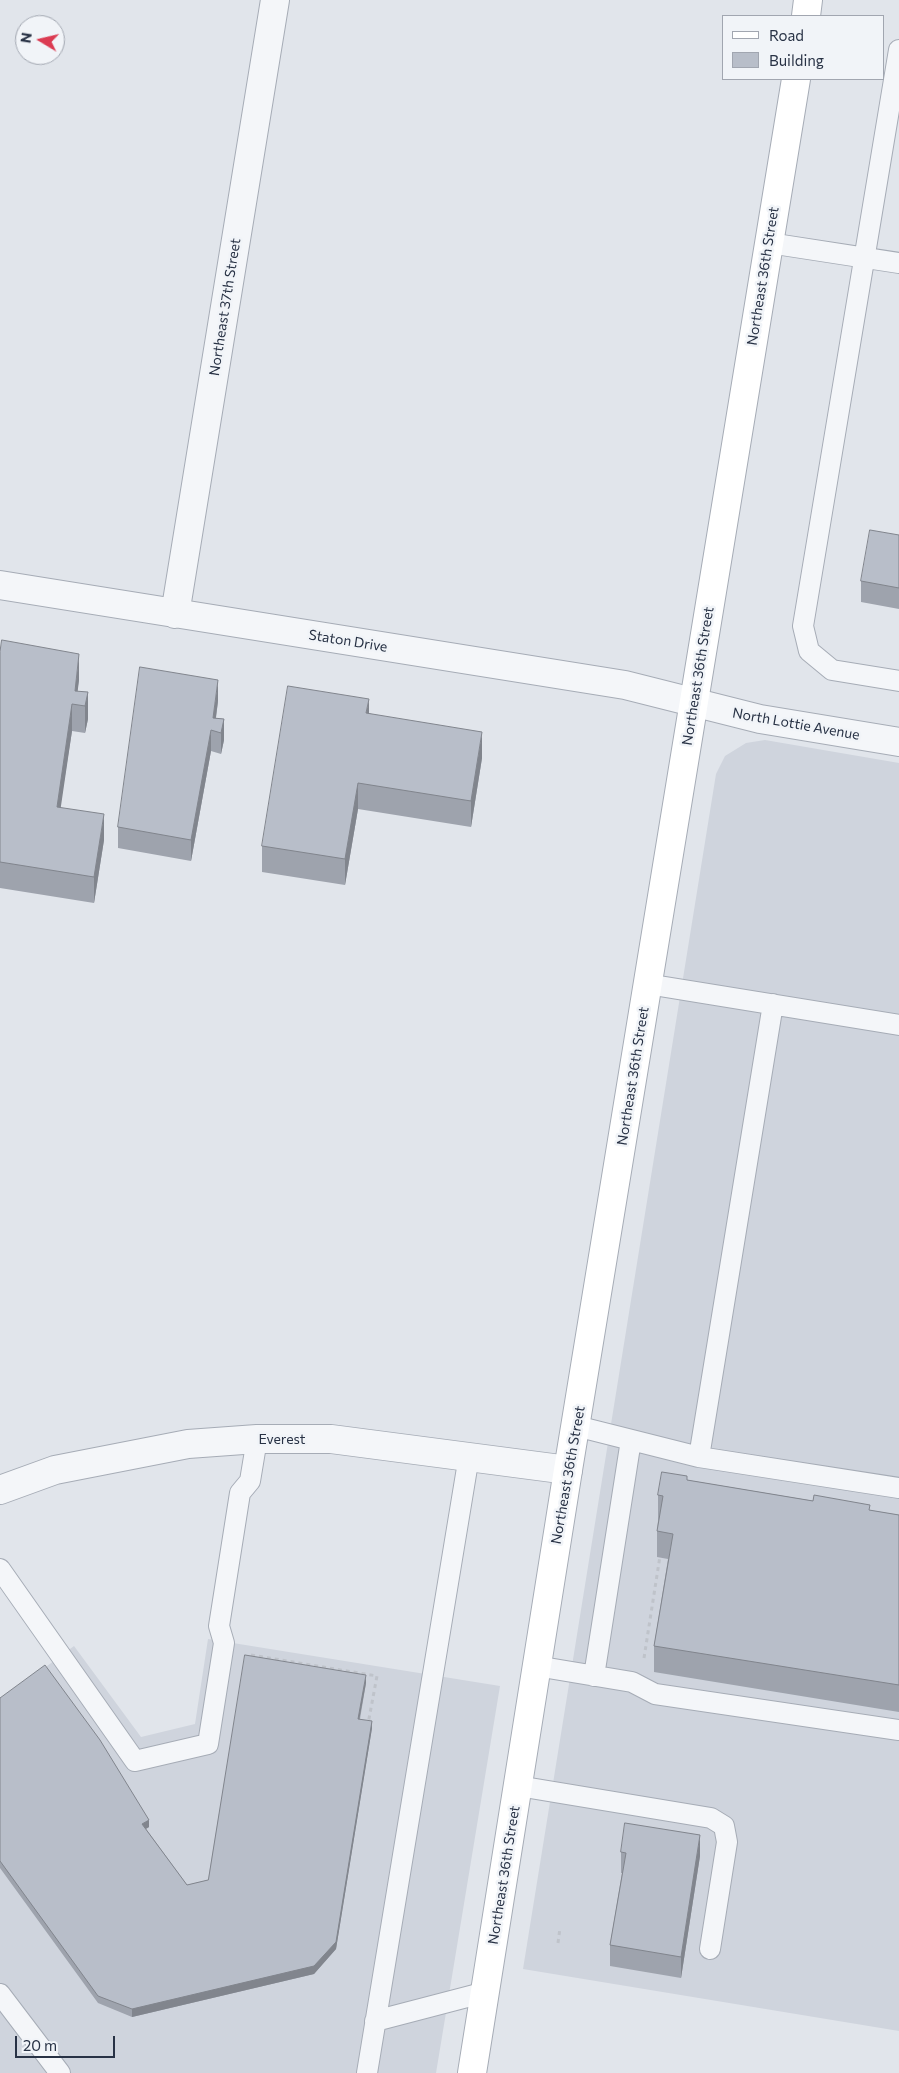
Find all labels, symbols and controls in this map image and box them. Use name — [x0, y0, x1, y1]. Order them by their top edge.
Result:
north arrow — [15, 15, 65, 65]
legend — [722, 15, 884, 80]
text: Road — [769, 26, 804, 44]
text: N — [16, 31, 35, 44]
text: Building — [769, 51, 824, 69]
street label: Northeast 36th Street — [744, 205, 782, 347]
street label: Northeast 37th Street — [206, 237, 244, 377]
street label: Northeast 36th Street — [679, 605, 717, 747]
street label: Staton Drive — [307, 626, 389, 656]
street label: North Lottie Avenue — [731, 705, 861, 743]
street label: Northeast 36th Street — [614, 1005, 652, 1147]
street label: Northeast 36th Street — [548, 1404, 588, 1546]
street label: Everest — [258, 1431, 306, 1447]
street label: Northeast 36th Street — [485, 1804, 523, 1946]
scale bar — [18, 2026, 118, 2058]
text: 20 m — [23, 2036, 57, 2054]

